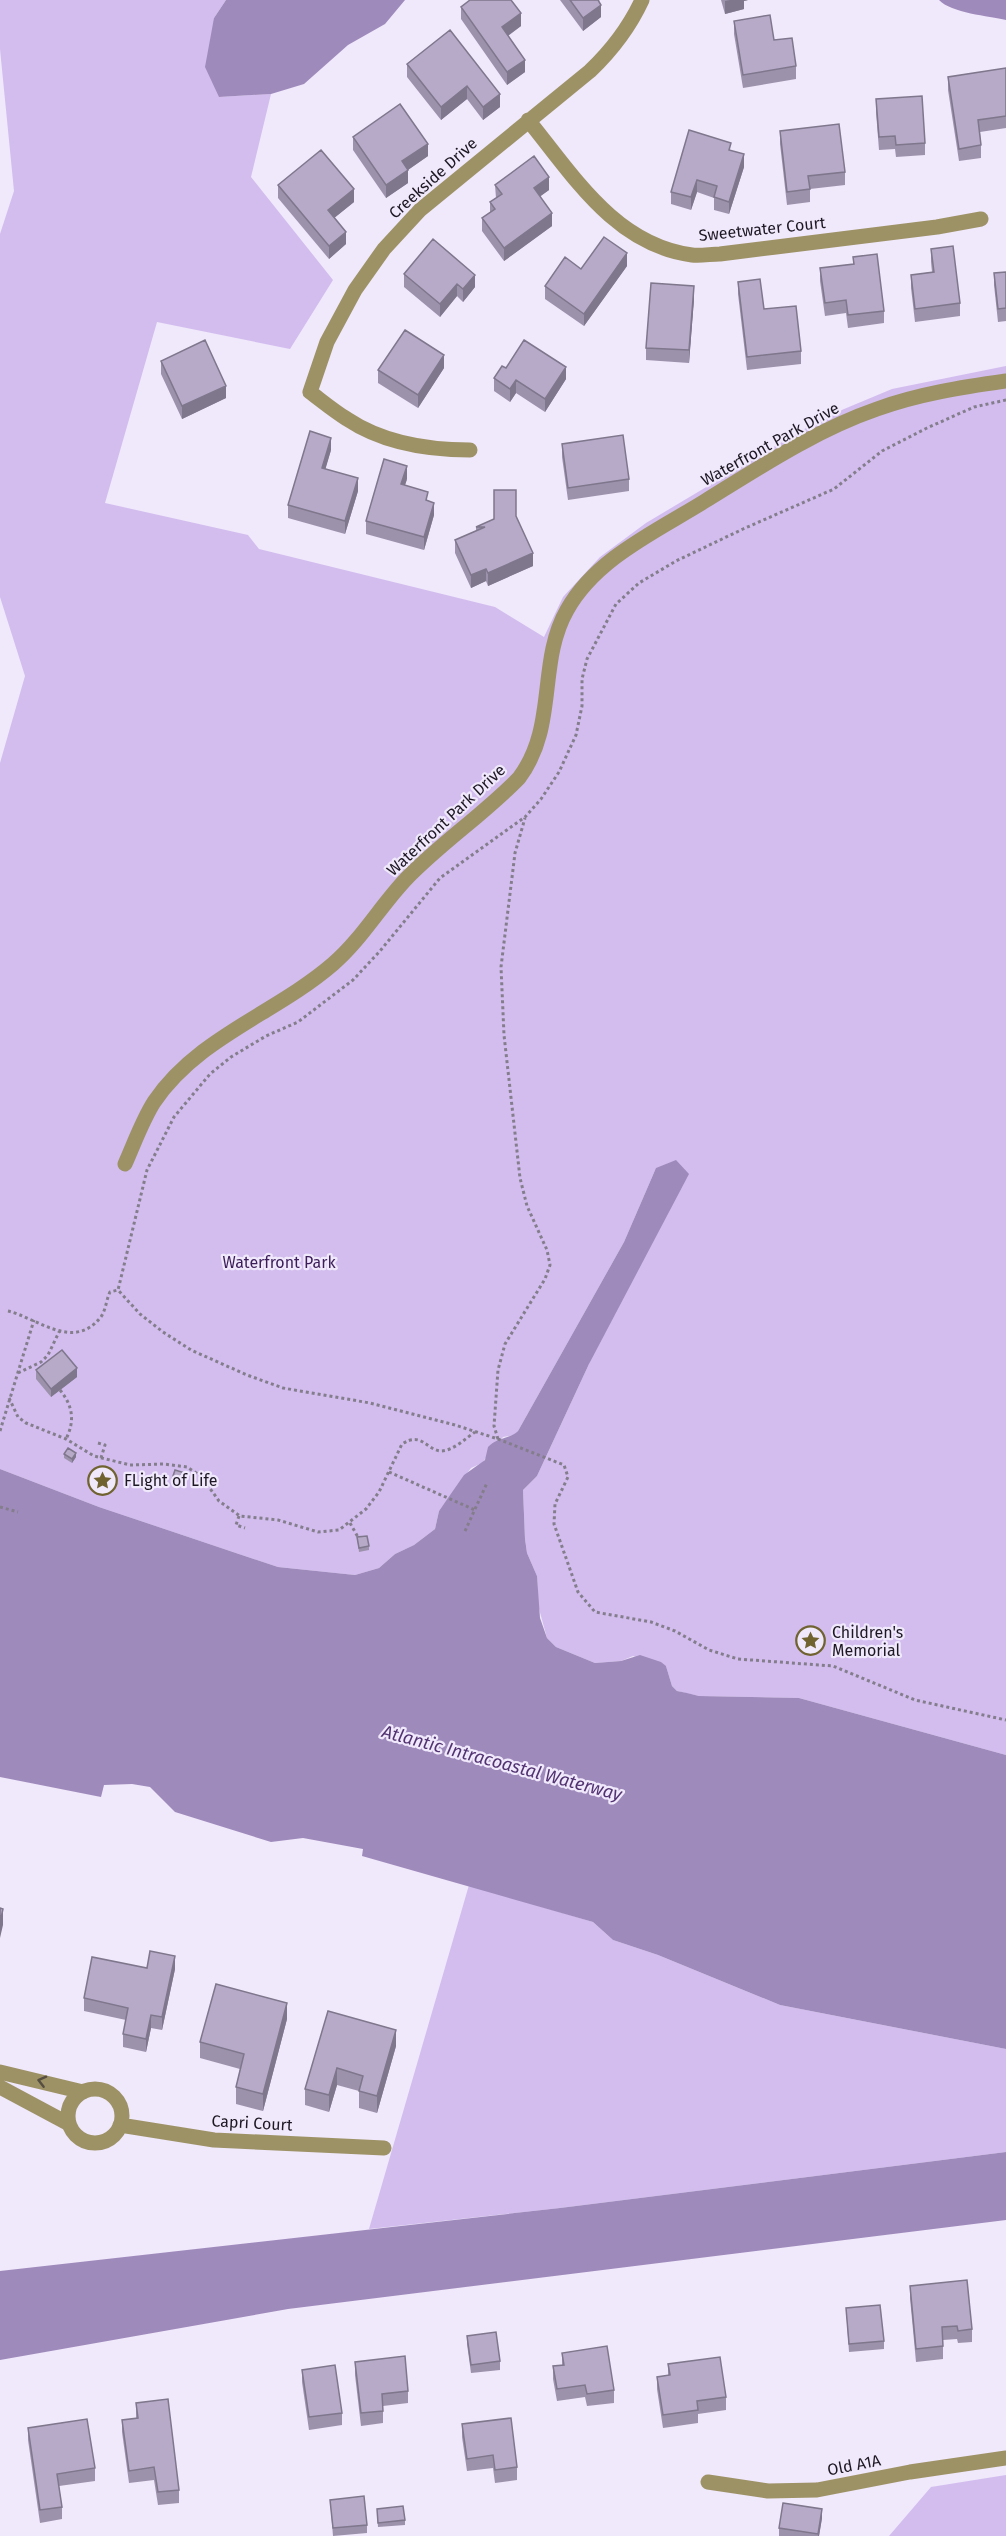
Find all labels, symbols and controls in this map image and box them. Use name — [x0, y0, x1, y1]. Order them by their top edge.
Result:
street label: Creekside Drive — [385, 133, 481, 223]
street label: Sweetwater Court — [698, 213, 827, 245]
street label: Waterfront Park Drive — [698, 398, 842, 490]
street label: Waterfront Park Drive — [383, 760, 509, 880]
park label: Waterfront Park — [222, 1253, 336, 1272]
place icon: FLight of Life — [87, 1464, 119, 1496]
place label: FLight of Life — [124, 1471, 217, 1490]
place label: Children's Memorial — [832, 1623, 903, 1660]
place icon: Children's Memorial — [795, 1625, 827, 1657]
water label: Atlantic Intracoastal Waterway — [379, 1720, 625, 1806]
one-way arrow — [37, 2075, 47, 2088]
street label: Capri Court — [211, 2111, 293, 2135]
street label: Old A1A — [826, 2450, 883, 2479]

